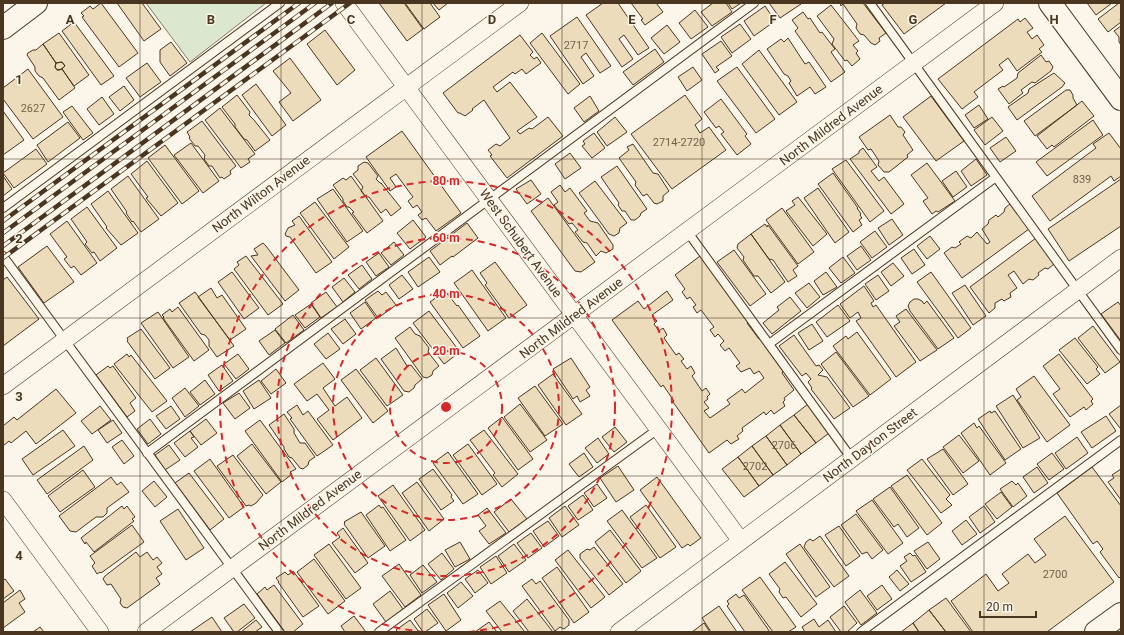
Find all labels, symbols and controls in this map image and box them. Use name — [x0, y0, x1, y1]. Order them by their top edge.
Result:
text: A — [66, 12, 75, 27]
text: B — [207, 12, 215, 27]
text: C — [347, 12, 356, 27]
text: D — [488, 12, 496, 27]
text: E — [628, 12, 636, 27]
text: F — [769, 12, 777, 27]
text: G — [909, 12, 918, 27]
text: H — [1049, 12, 1059, 27]
house number: 2717 — [564, 39, 588, 52]
text: 1 — [15, 72, 23, 87]
street label: North Mildred Avenue — [776, 81, 886, 169]
house number: 2627 — [21, 102, 45, 115]
house number: 2714-2720 — [653, 136, 705, 149]
street label: North Wilton Avenue — [209, 152, 313, 236]
house number: 839 — [1073, 173, 1091, 186]
text: 80 m — [432, 174, 460, 188]
street label: West Schubert Avenue — [477, 186, 565, 300]
text: 2 — [15, 231, 23, 246]
text: 60 m — [432, 231, 460, 245]
street label: North Mildred Avenue — [516, 274, 626, 362]
text: 40 m — [432, 287, 460, 301]
text: 20 m — [432, 344, 460, 358]
text: 3 — [15, 389, 23, 404]
centre of rings — [439, 400, 453, 414]
street label: North Dayton Street — [820, 405, 920, 485]
house number: 2706 — [772, 439, 796, 452]
house number: 2702 — [743, 460, 767, 473]
street label: North Mildred Avenue — [255, 466, 365, 554]
text: 4 — [15, 548, 23, 563]
house number: 2700 — [1043, 568, 1067, 581]
scale bar — [980, 593, 1036, 619]
text: 20 m — [986, 600, 1013, 614]

